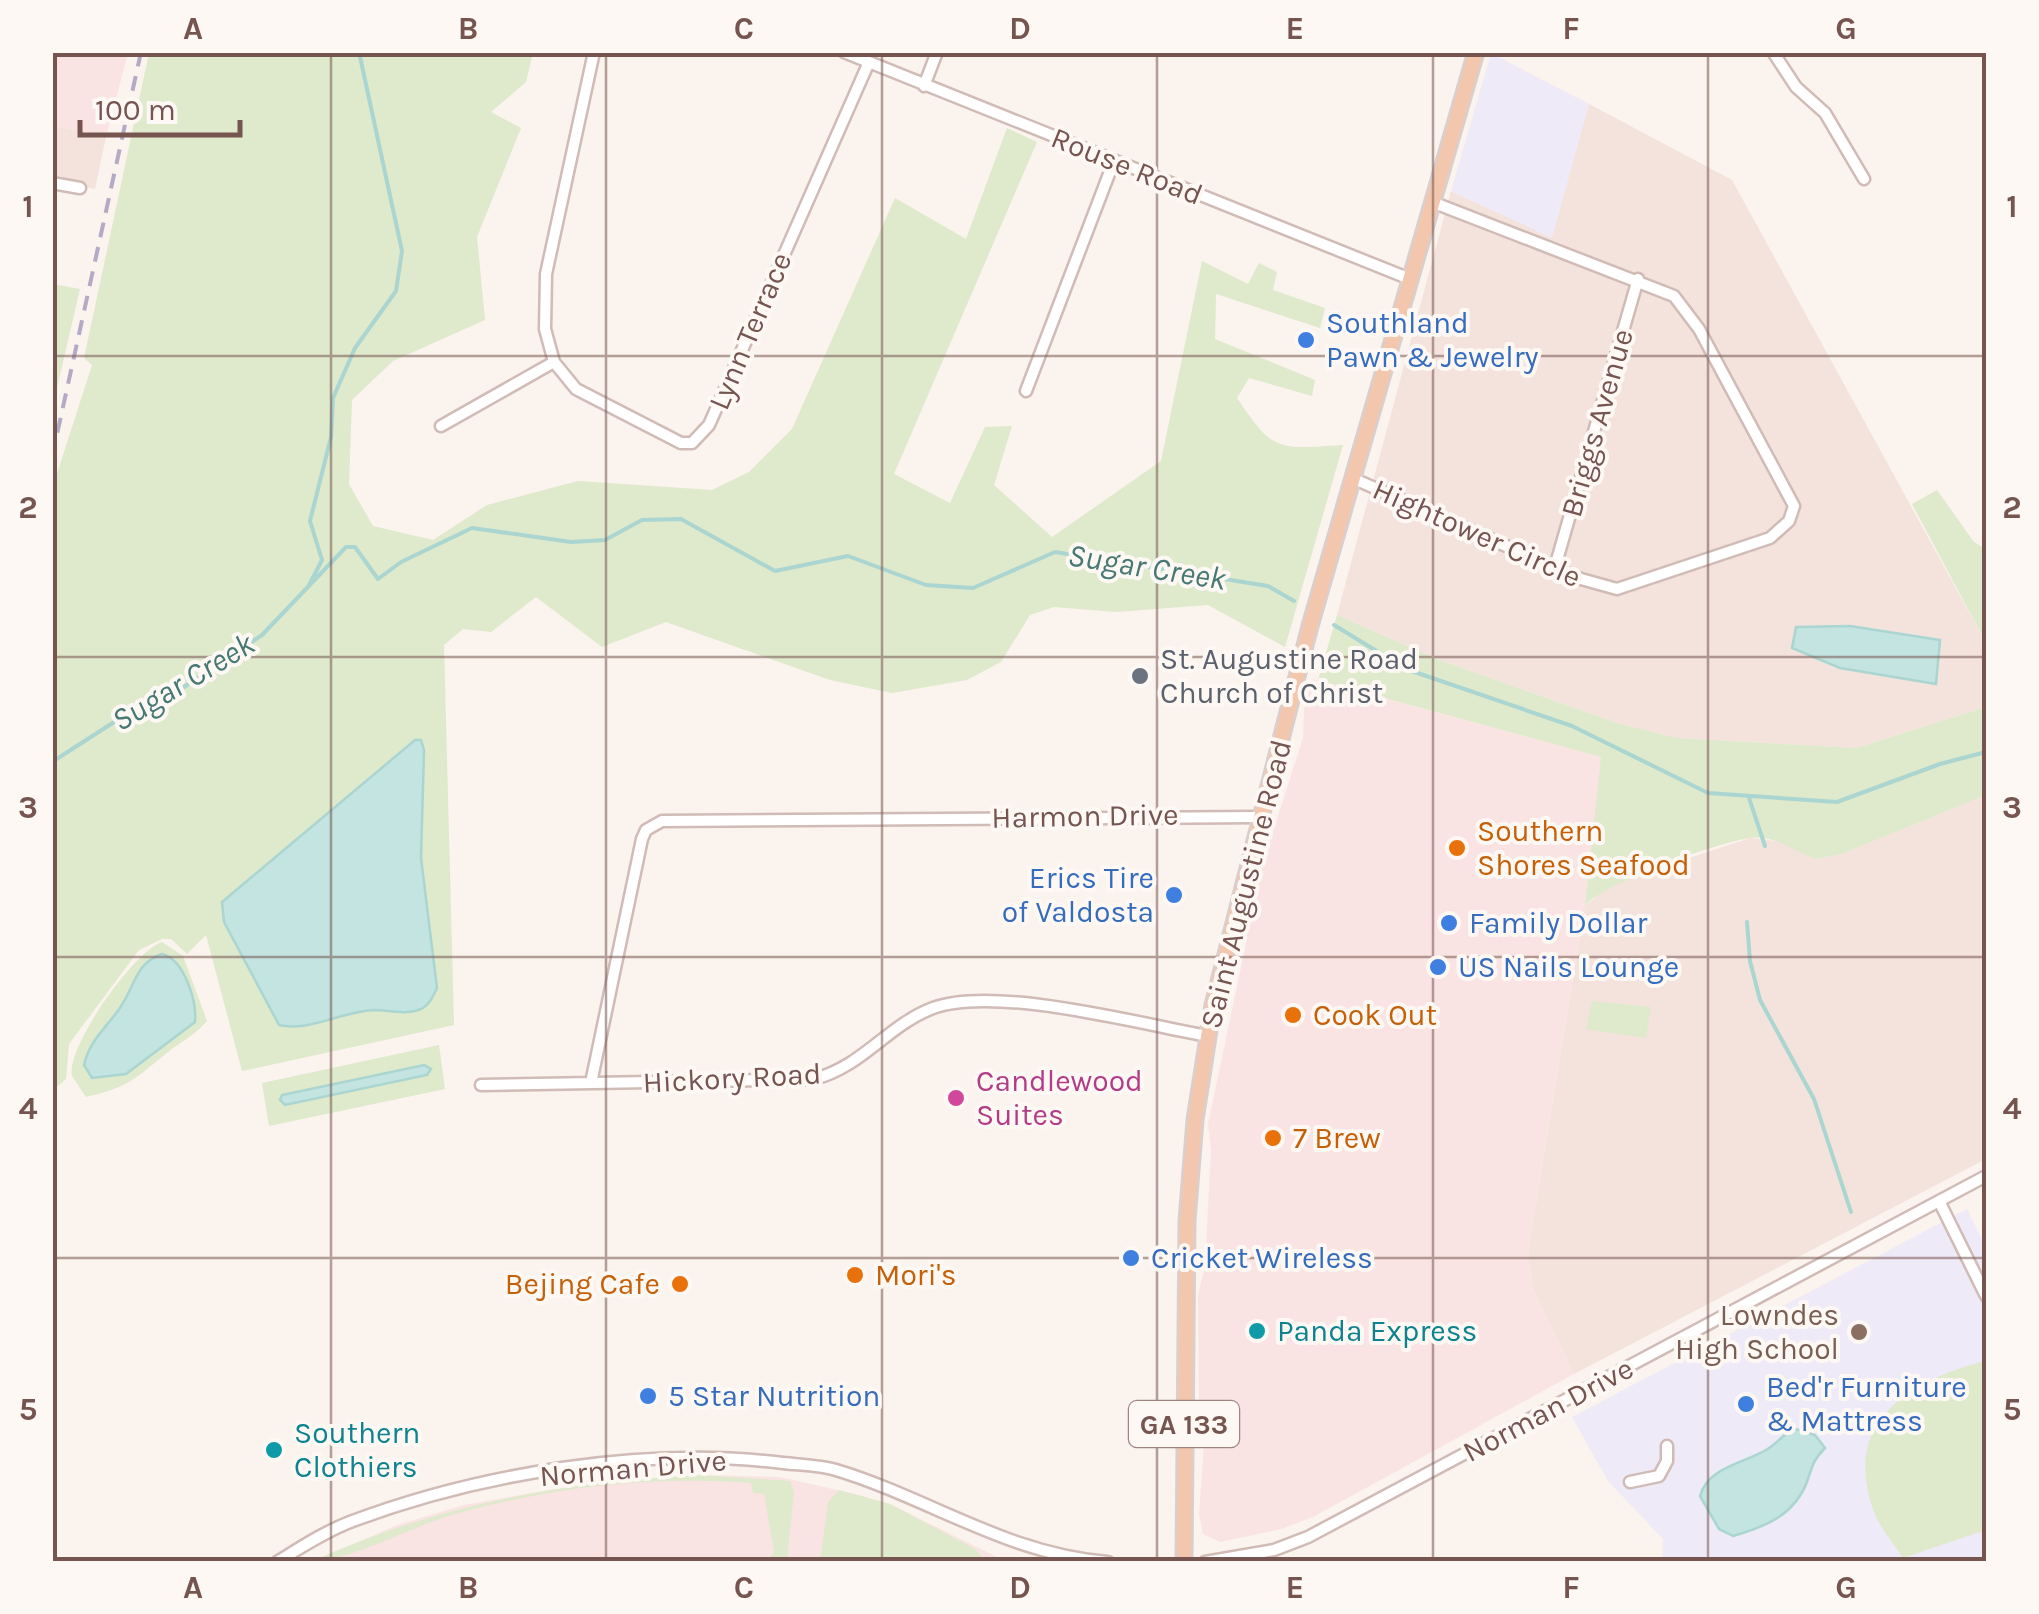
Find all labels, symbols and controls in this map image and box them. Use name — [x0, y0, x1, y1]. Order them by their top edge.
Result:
text: A — [183, 10, 203, 47]
text: B — [458, 10, 478, 47]
text: C — [734, 10, 754, 47]
text: D — [1009, 10, 1031, 47]
text: E — [1286, 10, 1304, 47]
text: F — [1562, 10, 1580, 47]
text: G — [1835, 10, 1857, 47]
scale bar — [80, 75, 240, 137]
text: 100 m — [95, 92, 176, 128]
street label: Rouse Road — [1046, 119, 1208, 213]
text: 1 — [22, 188, 34, 225]
text: 1 — [2006, 188, 2018, 225]
street label: Lynn Terrace — [701, 247, 799, 415]
place label: Southland Pawn & Jewelry — [1326, 305, 1539, 375]
street label: Briggs Avenue — [1553, 325, 1641, 521]
marker: Southland Pawn & Jewelry — [1295, 329, 1317, 351]
street label: Hightower Circle — [1367, 471, 1587, 595]
text: 2 — [18, 489, 38, 526]
text: 2 — [2002, 489, 2022, 526]
water label: Sugar Creek — [1065, 536, 1229, 598]
water label: Sugar Creek — [105, 625, 262, 739]
place label: St. Augustine Road Church of Christ — [1160, 641, 1418, 711]
marker: St. Augustine Road Church of Christ — [1129, 665, 1151, 687]
street label: Saint Augustine Road — [1193, 736, 1299, 1032]
text: 3 — [18, 789, 38, 826]
text: 3 — [2002, 789, 2022, 826]
street label: Harmon Drive — [991, 796, 1179, 836]
place label: Southern Shores Seafood — [1477, 813, 1690, 883]
marker: Southern Shores Seafood — [1446, 837, 1468, 859]
place label: Erics Tire of Valdosta — [1002, 860, 1154, 930]
marker: Erics Tire of Valdosta — [1163, 884, 1185, 906]
place label: Family Dollar — [1469, 905, 1648, 941]
marker: Family Dollar — [1438, 912, 1460, 934]
place label: US Nails Lounge — [1458, 949, 1679, 985]
marker: US Nails Lounge — [1427, 956, 1449, 978]
place label: Cook Out — [1313, 997, 1437, 1033]
marker: Cook Out — [1282, 1004, 1304, 1026]
street label: Hickory Road — [642, 1055, 822, 1101]
place label: Candlewood Suites — [976, 1063, 1143, 1133]
marker: Candlewood Suites — [945, 1087, 967, 1109]
text: 4 — [18, 1090, 38, 1127]
text: 4 — [2002, 1090, 2022, 1127]
place label: 7 Brew — [1293, 1120, 1381, 1156]
marker: 7 Brew — [1262, 1127, 1284, 1149]
place label: Cricket Wireless — [1151, 1240, 1373, 1276]
marker: Cricket Wireless — [1120, 1247, 1142, 1269]
place label: Mori's — [875, 1257, 956, 1293]
marker: Mori's — [844, 1264, 866, 1286]
place label: Bejing Cafe — [505, 1266, 660, 1302]
marker: Bejing Cafe — [669, 1273, 691, 1295]
place label: Lowndes High School — [1675, 1297, 1839, 1367]
place label: Panda Express — [1277, 1313, 1477, 1349]
marker: Panda Express — [1246, 1320, 1268, 1342]
marker: Lowndes High School — [1848, 1321, 1870, 1343]
street label: Norman Drive — [1457, 1350, 1639, 1470]
place label: Bed'r Furniture & Mattress — [1766, 1369, 1967, 1439]
place label: 5 Star Nutrition — [668, 1378, 880, 1414]
marker: 5 Star Nutrition — [637, 1385, 659, 1407]
text: 5 — [19, 1391, 37, 1428]
text: 5 — [2003, 1391, 2021, 1428]
marker: Bed'r Furniture & Mattress — [1735, 1393, 1757, 1415]
road number: GA 133 — [1129, 1401, 1239, 1447]
place label: Southern Clothiers — [294, 1415, 420, 1485]
marker: Southern Clothiers — [263, 1439, 285, 1461]
street label: Norman Drive — [538, 1442, 728, 1494]
text: A — [183, 1569, 203, 1606]
text: B — [458, 1569, 478, 1606]
text: C — [734, 1569, 754, 1606]
text: D — [1009, 1569, 1031, 1606]
text: E — [1286, 1569, 1304, 1606]
text: F — [1562, 1569, 1580, 1606]
text: G — [1835, 1569, 1857, 1606]

